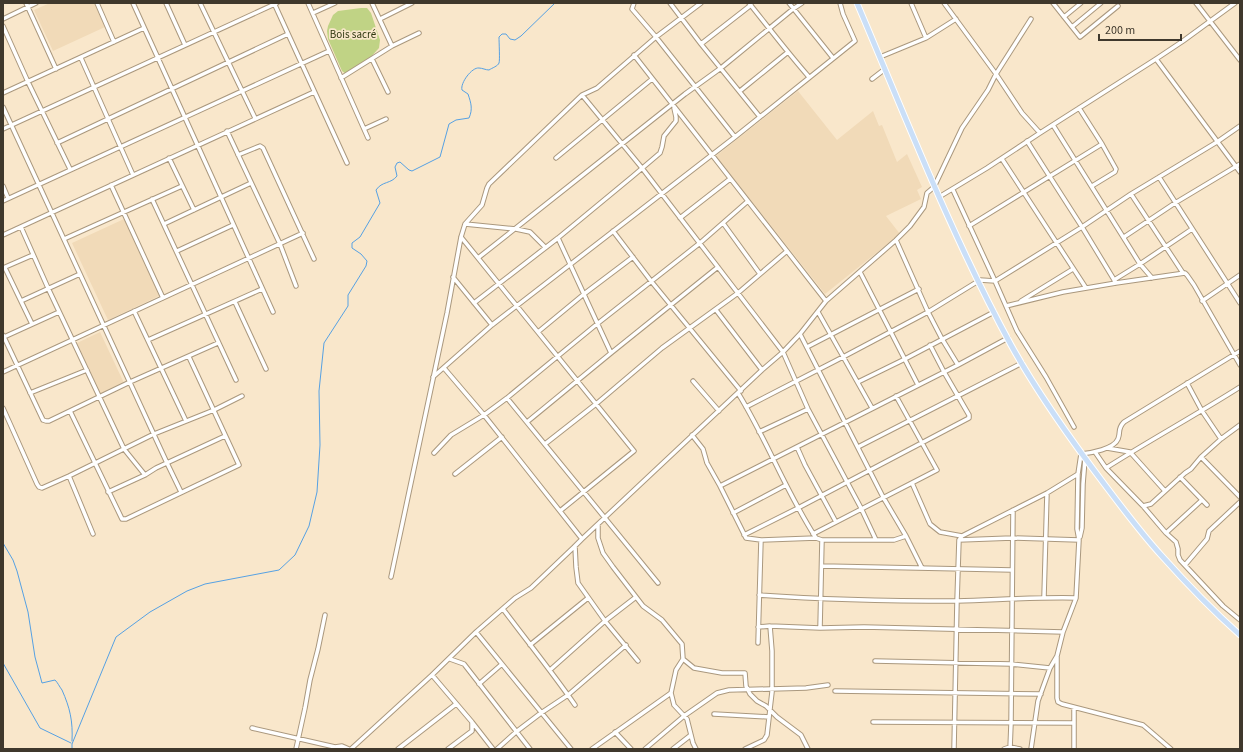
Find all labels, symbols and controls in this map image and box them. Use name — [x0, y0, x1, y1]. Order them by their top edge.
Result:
scale bar — [1099, 16, 1181, 42]
text: 200 m — [1105, 22, 1135, 39]
park label: Bois sacré — [330, 27, 377, 42]

